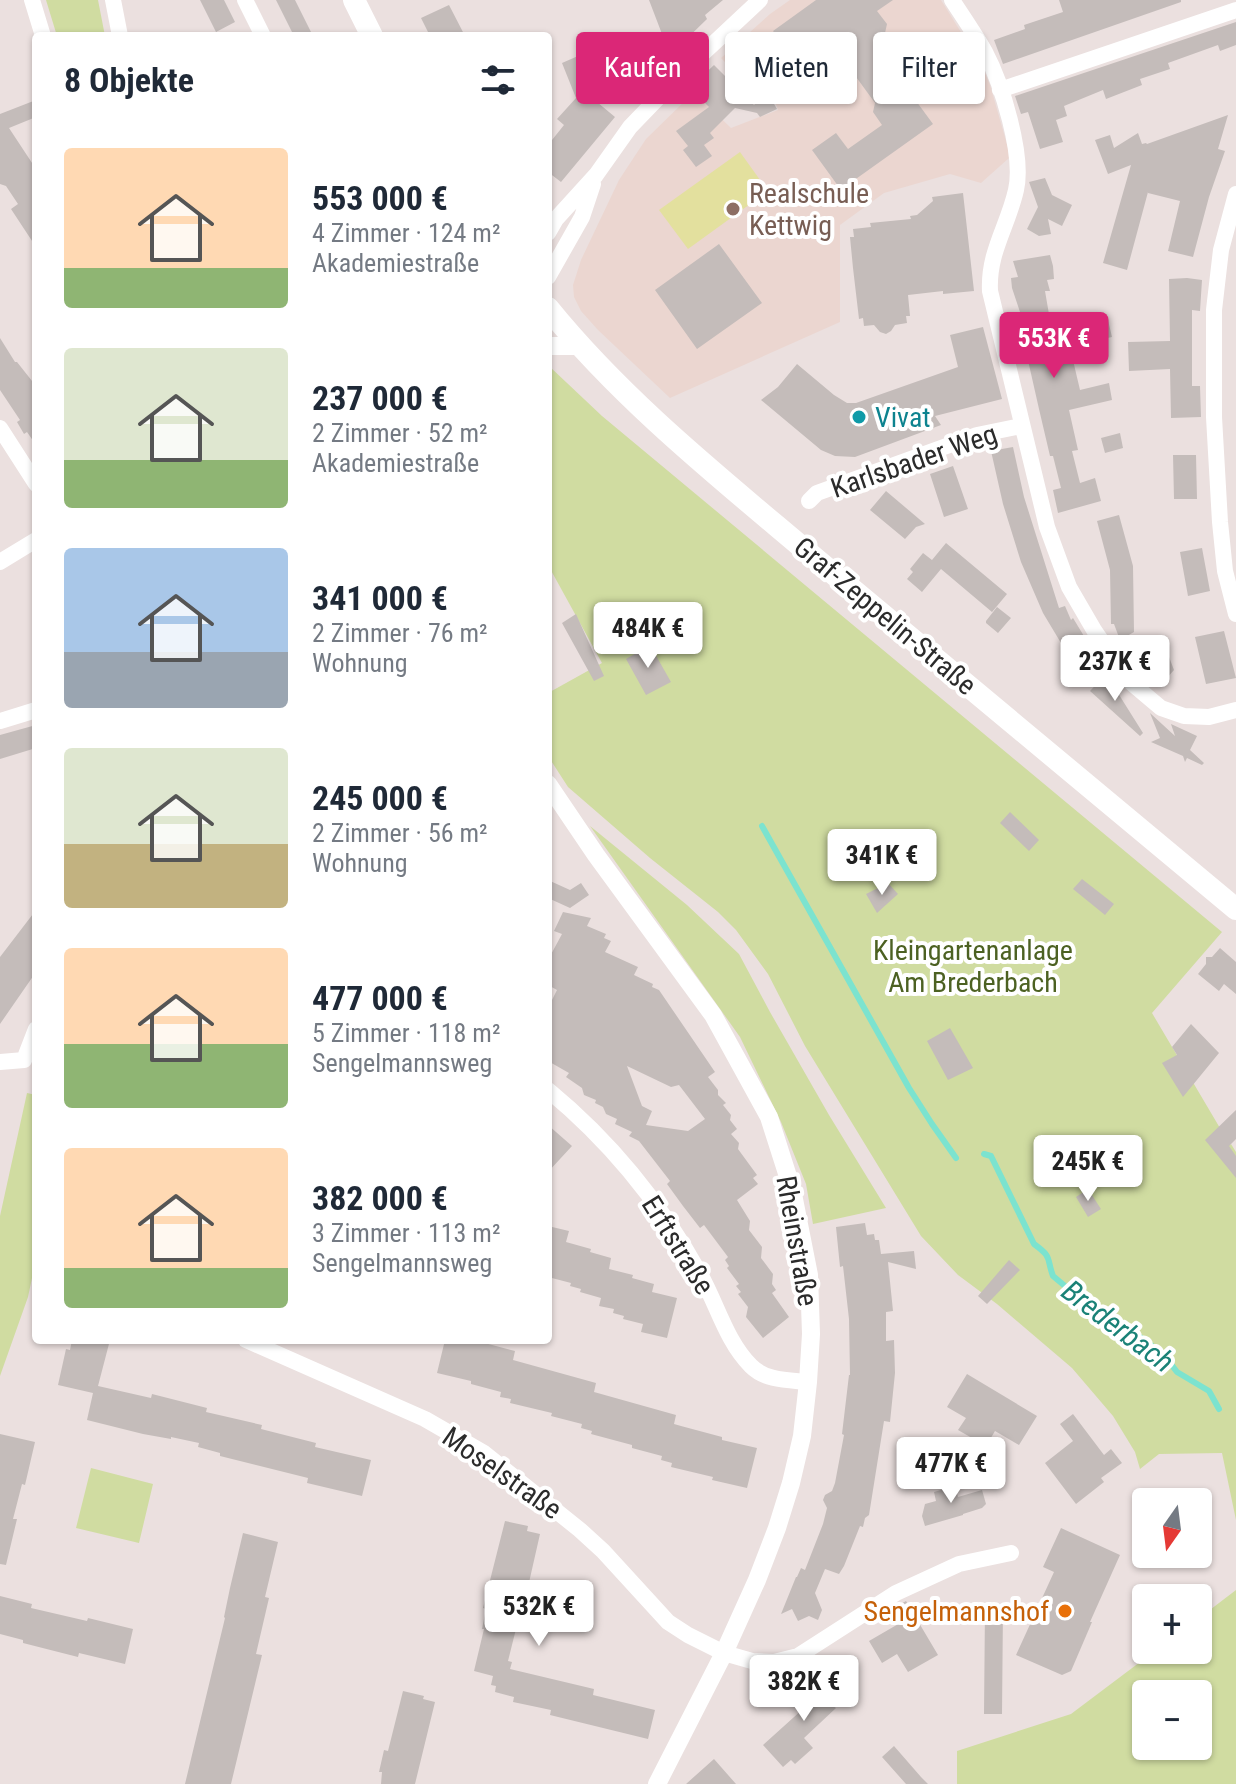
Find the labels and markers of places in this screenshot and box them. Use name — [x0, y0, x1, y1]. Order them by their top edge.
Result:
place label: Realschule Kettwig — [749, 177, 869, 242]
marker: Realschule Kettwig — [724, 200, 742, 218]
pin: 553K € — [989, 312, 1119, 380]
place label: Vivat — [875, 401, 931, 434]
marker: Vivat — [850, 408, 868, 426]
pin: 484K € — [583, 602, 713, 670]
pin: 237K € — [1050, 635, 1180, 703]
pin: 341K € — [817, 829, 947, 897]
pin: 245K € — [1023, 1135, 1153, 1203]
pin: 477K € — [886, 1437, 1016, 1505]
pin: 532K € — [474, 1580, 604, 1648]
place label: Sengelmannshof — [864, 1595, 1049, 1628]
marker: Sengelmannshof — [1056, 1602, 1074, 1620]
pin: 382K € — [739, 1655, 869, 1723]

